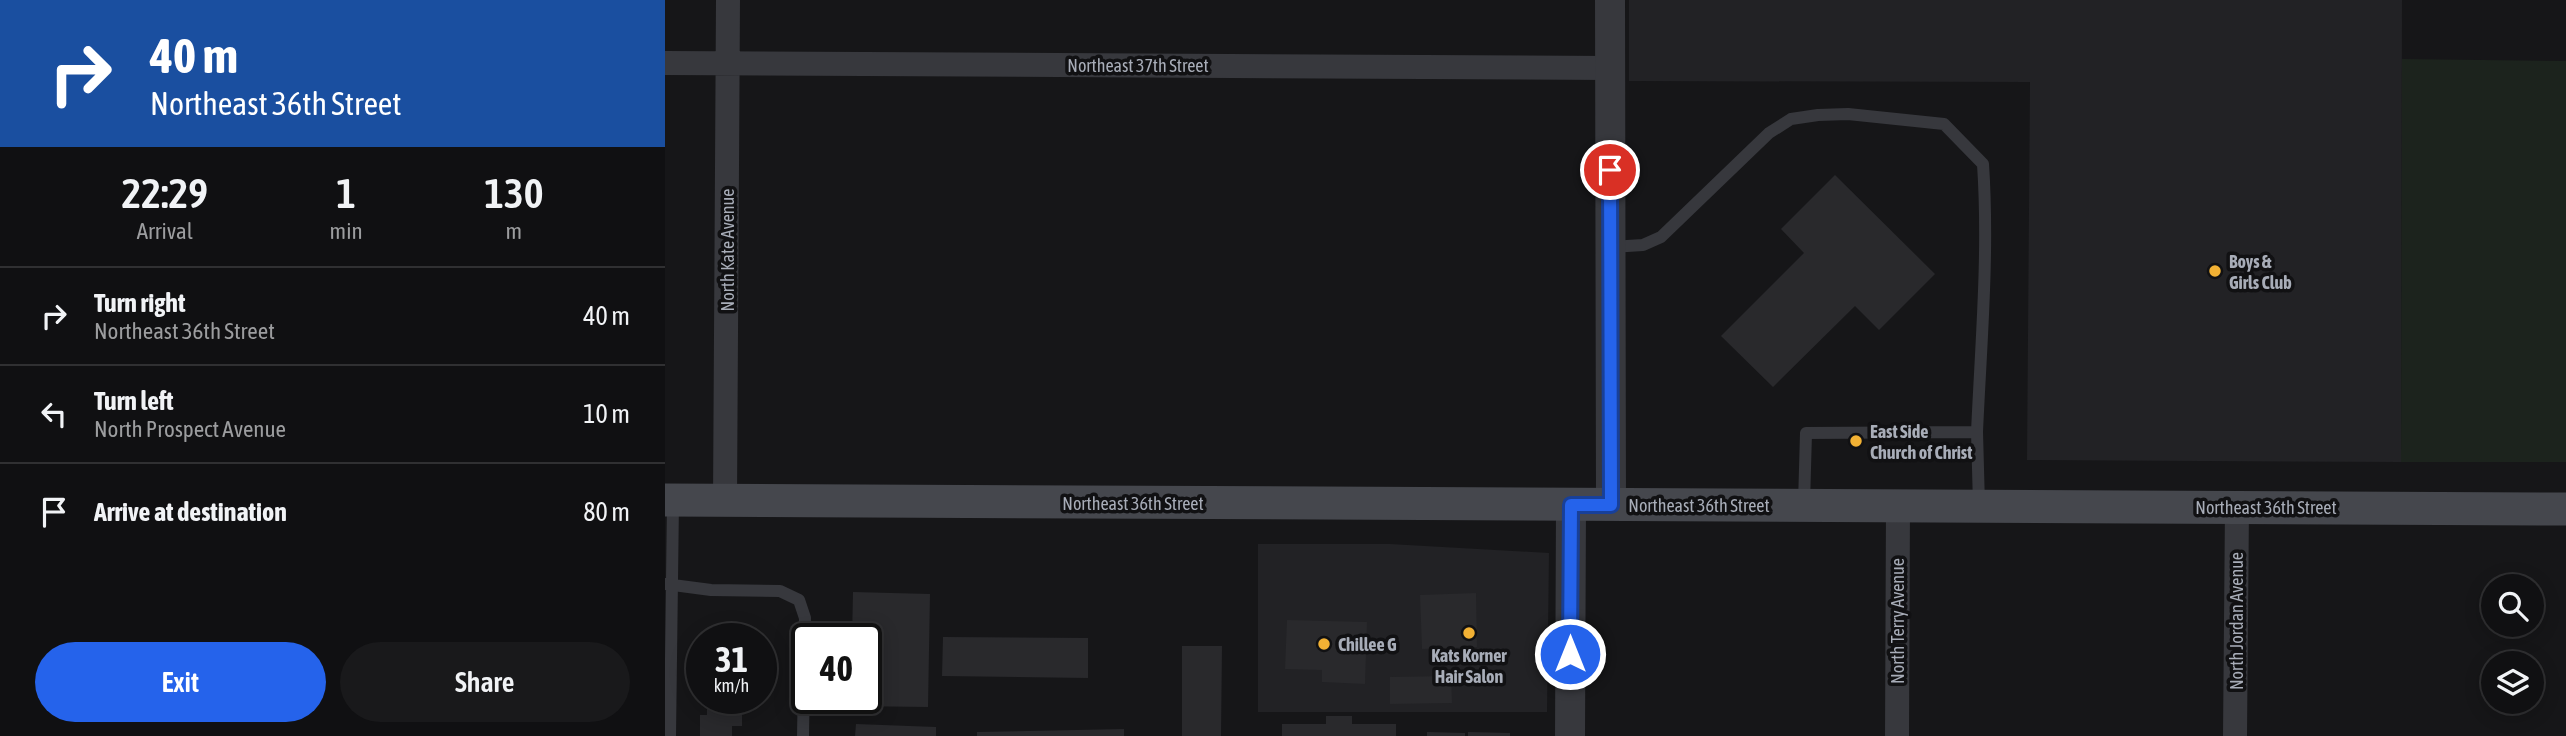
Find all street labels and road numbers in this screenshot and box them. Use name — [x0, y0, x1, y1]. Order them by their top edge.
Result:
street label: Northeast 37th Street — [1067, 55, 1209, 76]
street label: North Kate Avenue — [717, 189, 738, 311]
street label: Northeast 36th Street — [1062, 493, 1204, 514]
street label: Northeast 36th Street — [1628, 495, 1770, 516]
street label: Northeast 36th Street — [2195, 497, 2337, 518]
street label: North Jordan Avenue — [2226, 552, 2247, 690]
street label: North Terry Avenue — [1887, 558, 1908, 684]

